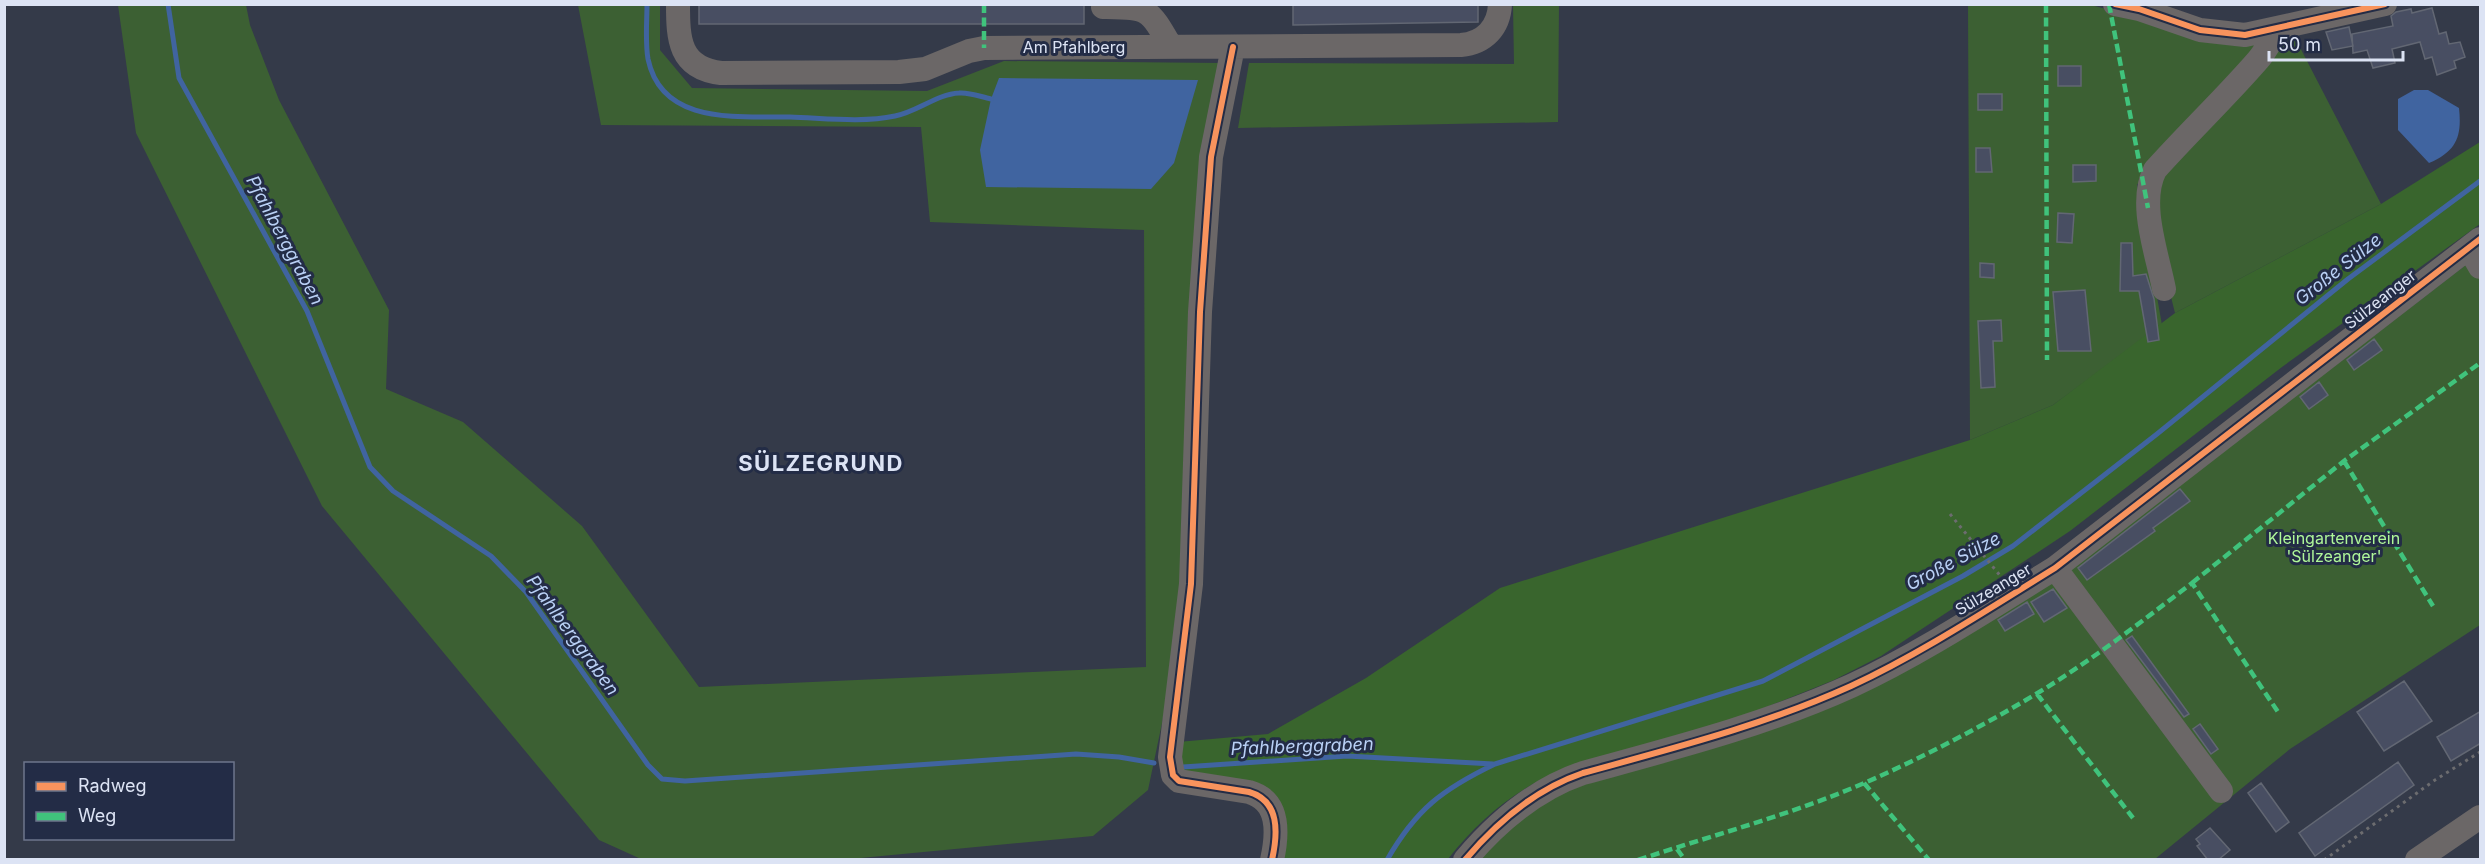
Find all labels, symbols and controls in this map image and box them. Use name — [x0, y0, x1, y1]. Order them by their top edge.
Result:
scale bar — [2269, 24, 2402, 62]
text: 50 m — [2278, 34, 2321, 55]
street label: Am Pfahlberg — [1023, 37, 1125, 57]
water label: Pfahlberggraben — [242, 172, 328, 308]
water label: Große Sülze — [2291, 229, 2385, 309]
street label: Sülzeanger — [2340, 265, 2420, 333]
district label: SÜLZEGRUND — [738, 450, 904, 476]
water label: Große Sülze — [1902, 527, 2004, 595]
park label: Kleingartenverein 'Sülzeanger' — [2268, 528, 2400, 566]
street label: Sülzeanger — [1951, 558, 2035, 620]
water label: Pfahlberggraben — [522, 571, 624, 699]
water label: Pfahlberggraben — [1230, 733, 1374, 759]
legend — [24, 762, 234, 840]
text: Radweg — [78, 775, 147, 796]
text: Weg — [78, 805, 116, 826]

